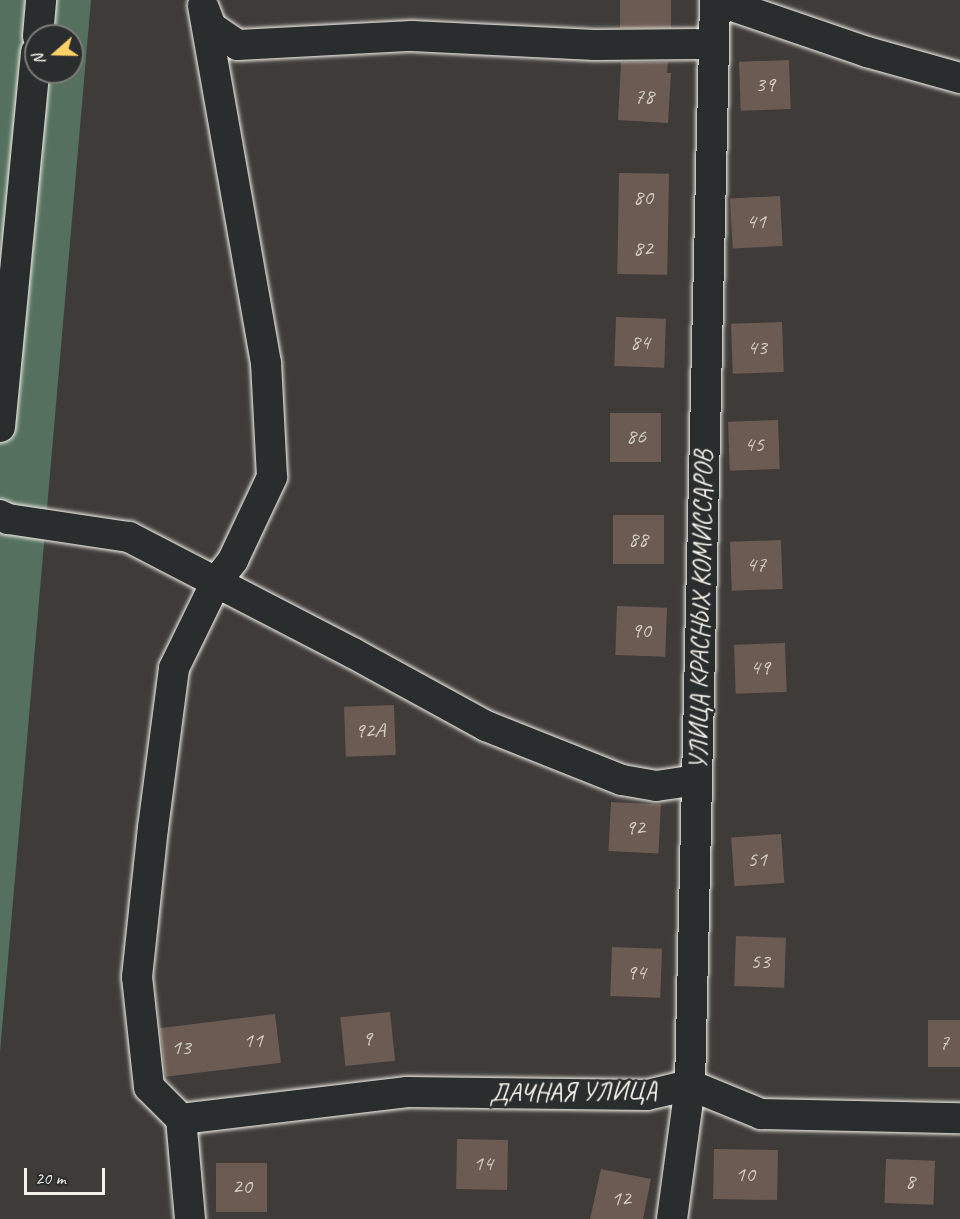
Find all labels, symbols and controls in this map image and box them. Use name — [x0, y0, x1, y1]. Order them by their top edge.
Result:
north arrow — [24, 24, 84, 84]
text: N — [28, 51, 50, 68]
house number: 39 — [755, 72, 775, 98]
house number: 78 — [634, 84, 654, 110]
house number: 80 — [633, 185, 653, 211]
house number: 41 — [746, 209, 766, 235]
house number: 82 — [633, 236, 653, 262]
house number: 84 — [630, 330, 650, 356]
house number: 43 — [747, 335, 767, 361]
house number: 86 — [626, 424, 646, 450]
house number: 45 — [744, 432, 764, 458]
street label: УЛИЦА КРАСНЫХ КОМИССАРОВ — [683, 450, 719, 770]
house number: 88 — [628, 527, 648, 553]
house number: 47 — [746, 552, 766, 578]
house number: 90 — [631, 618, 651, 644]
house number: 49 — [750, 655, 770, 681]
house number: 92А — [355, 718, 385, 744]
house number: 92 — [625, 815, 645, 841]
house number: 51 — [747, 847, 767, 873]
house number: 53 — [750, 949, 770, 975]
house number: 94 — [626, 960, 646, 986]
house number: 9 — [362, 1026, 372, 1052]
house number: 11 — [243, 1028, 263, 1054]
house number: 7 — [939, 1030, 949, 1056]
house number: 13 — [171, 1035, 191, 1061]
street label: ДАЧНАЯ УЛИЦА — [489, 1075, 657, 1109]
house number: 14 — [473, 1151, 493, 1177]
scale bar — [27, 1156, 108, 1194]
house number: 10 — [735, 1162, 755, 1188]
text: 20 m — [35, 1167, 66, 1189]
house number: 8 — [905, 1169, 915, 1195]
house number: 20 — [232, 1174, 252, 1200]
house number: 12 — [611, 1186, 631, 1212]

